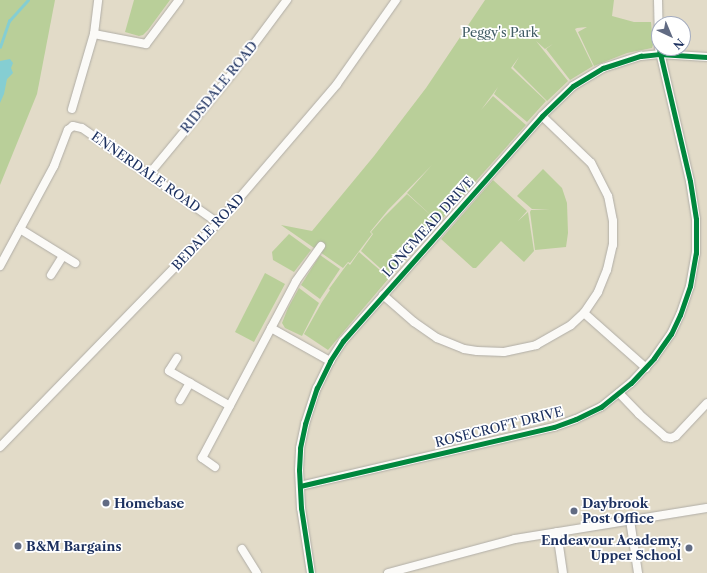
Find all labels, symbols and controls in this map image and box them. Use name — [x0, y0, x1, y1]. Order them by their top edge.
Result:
north arrow — [651, 16, 691, 56]
park label: Peggy's Park — [462, 24, 538, 40]
text: N — [670, 36, 687, 52]
street label: RIDSDALE ROAD — [177, 38, 261, 136]
street label: ENNERDALE ROAD — [88, 128, 204, 216]
street label: LONGMEAD DRIVE — [379, 174, 477, 280]
street label: BEDALE ROAD — [169, 191, 247, 273]
street label: ROSECROFT DRIVE — [433, 403, 565, 451]
place label: Homebase — [114, 495, 184, 511]
place label: Daybrook Post Office — [582, 496, 654, 527]
marker: Homebase — [101, 498, 111, 508]
marker: Daybrook Post Office — [569, 506, 579, 516]
place label: Endeavour Academy, Upper School — [540, 533, 681, 564]
place label: B&M Bargains — [26, 538, 121, 554]
marker: B&M Bargains — [13, 541, 23, 551]
marker: Endeavour Academy, Upper School — [684, 543, 694, 553]

